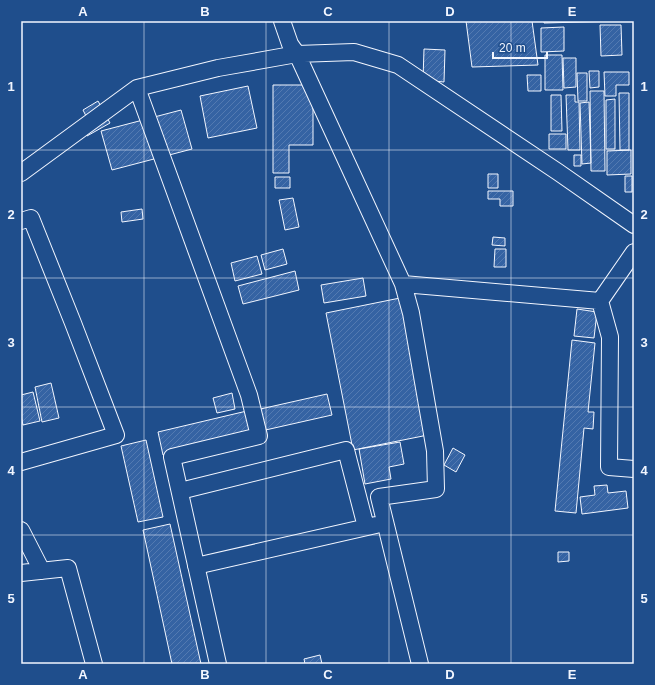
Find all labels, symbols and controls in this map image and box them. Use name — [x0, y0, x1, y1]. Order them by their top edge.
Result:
text: A — [78, 4, 88, 19]
text: B — [200, 4, 210, 19]
text: C — [323, 4, 333, 19]
text: D — [445, 4, 455, 19]
text: E — [568, 4, 577, 19]
scale bar — [493, 34, 547, 60]
text: 20 m — [499, 41, 526, 55]
text: 1 — [7, 79, 15, 94]
text: 1 — [640, 79, 648, 94]
text: 2 — [7, 207, 15, 222]
text: 2 — [640, 207, 648, 222]
text: 3 — [7, 335, 15, 350]
text: 3 — [640, 335, 648, 350]
text: 4 — [7, 463, 15, 478]
text: 4 — [640, 463, 648, 478]
text: 5 — [7, 591, 15, 606]
text: 5 — [640, 591, 648, 606]
text: A — [78, 667, 88, 682]
text: B — [200, 667, 210, 682]
text: C — [323, 667, 333, 682]
text: D — [445, 667, 455, 682]
text: E — [568, 667, 577, 682]

